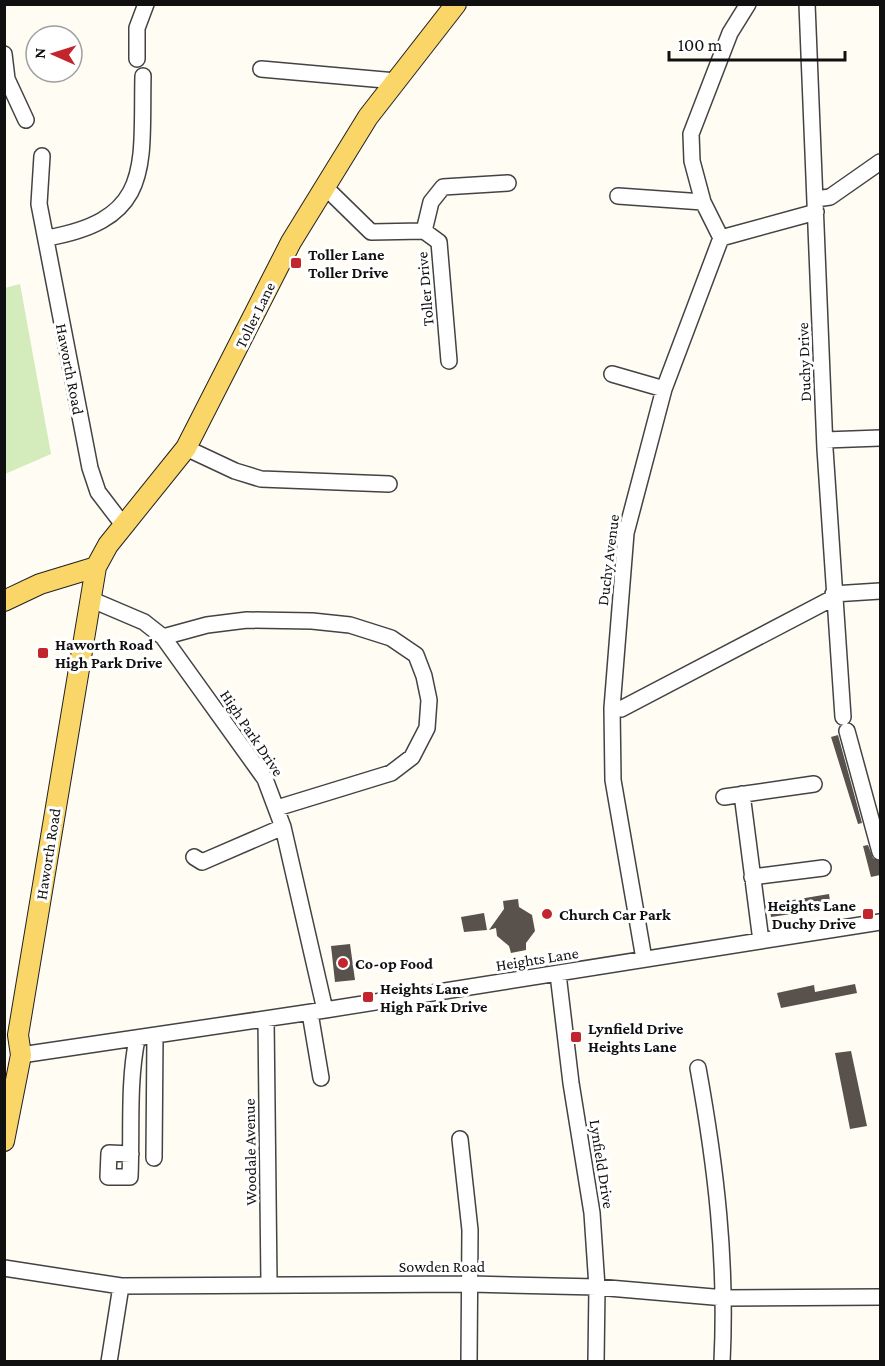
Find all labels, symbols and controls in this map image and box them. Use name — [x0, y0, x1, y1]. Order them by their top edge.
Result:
north arrow — [24, 24, 84, 84]
scale bar — [669, 24, 844, 62]
text: 100 m — [678, 35, 723, 55]
text: N — [31, 47, 48, 59]
place label: Toller Lane Toller Drive — [308, 246, 389, 281]
street label: Toller Drive — [413, 251, 437, 327]
marker: Toller Lane Toller Drive — [289, 256, 303, 270]
street label: Toller Lane — [232, 279, 278, 351]
street label: Haworth Road — [53, 322, 87, 417]
street label: Duchy Drive — [794, 322, 815, 402]
street label: Duchy Avenue — [594, 513, 623, 607]
place label: Haworth Road High Park Drive — [55, 636, 163, 671]
marker: Haworth Road High Park Drive — [36, 646, 50, 660]
street label: High Park Drive — [216, 687, 287, 780]
street label: Haworth Road — [32, 806, 64, 901]
place label: Heights Lane Duchy Drive — [767, 897, 857, 932]
place label: Church Car Park — [559, 906, 671, 923]
marker: Church Car Park — [540, 907, 554, 921]
marker: Heights Lane Duchy Drive — [861, 907, 875, 921]
street label: Heights Lane — [494, 944, 580, 975]
place label: Co-op Food — [355, 955, 433, 972]
marker: Co-op Food — [336, 956, 350, 970]
place label: Heights Lane High Park Drive — [380, 980, 488, 1015]
marker: Heights Lane High Park Drive — [361, 990, 375, 1004]
place label: Lynfield Drive Heights Lane — [588, 1020, 684, 1055]
marker: Lynfield Drive Heights Lane — [569, 1030, 583, 1044]
street label: Woodale Avenue — [241, 1098, 259, 1206]
street label: Lynfield Drive — [586, 1118, 617, 1210]
street label: Sowden Road — [399, 1258, 486, 1275]

